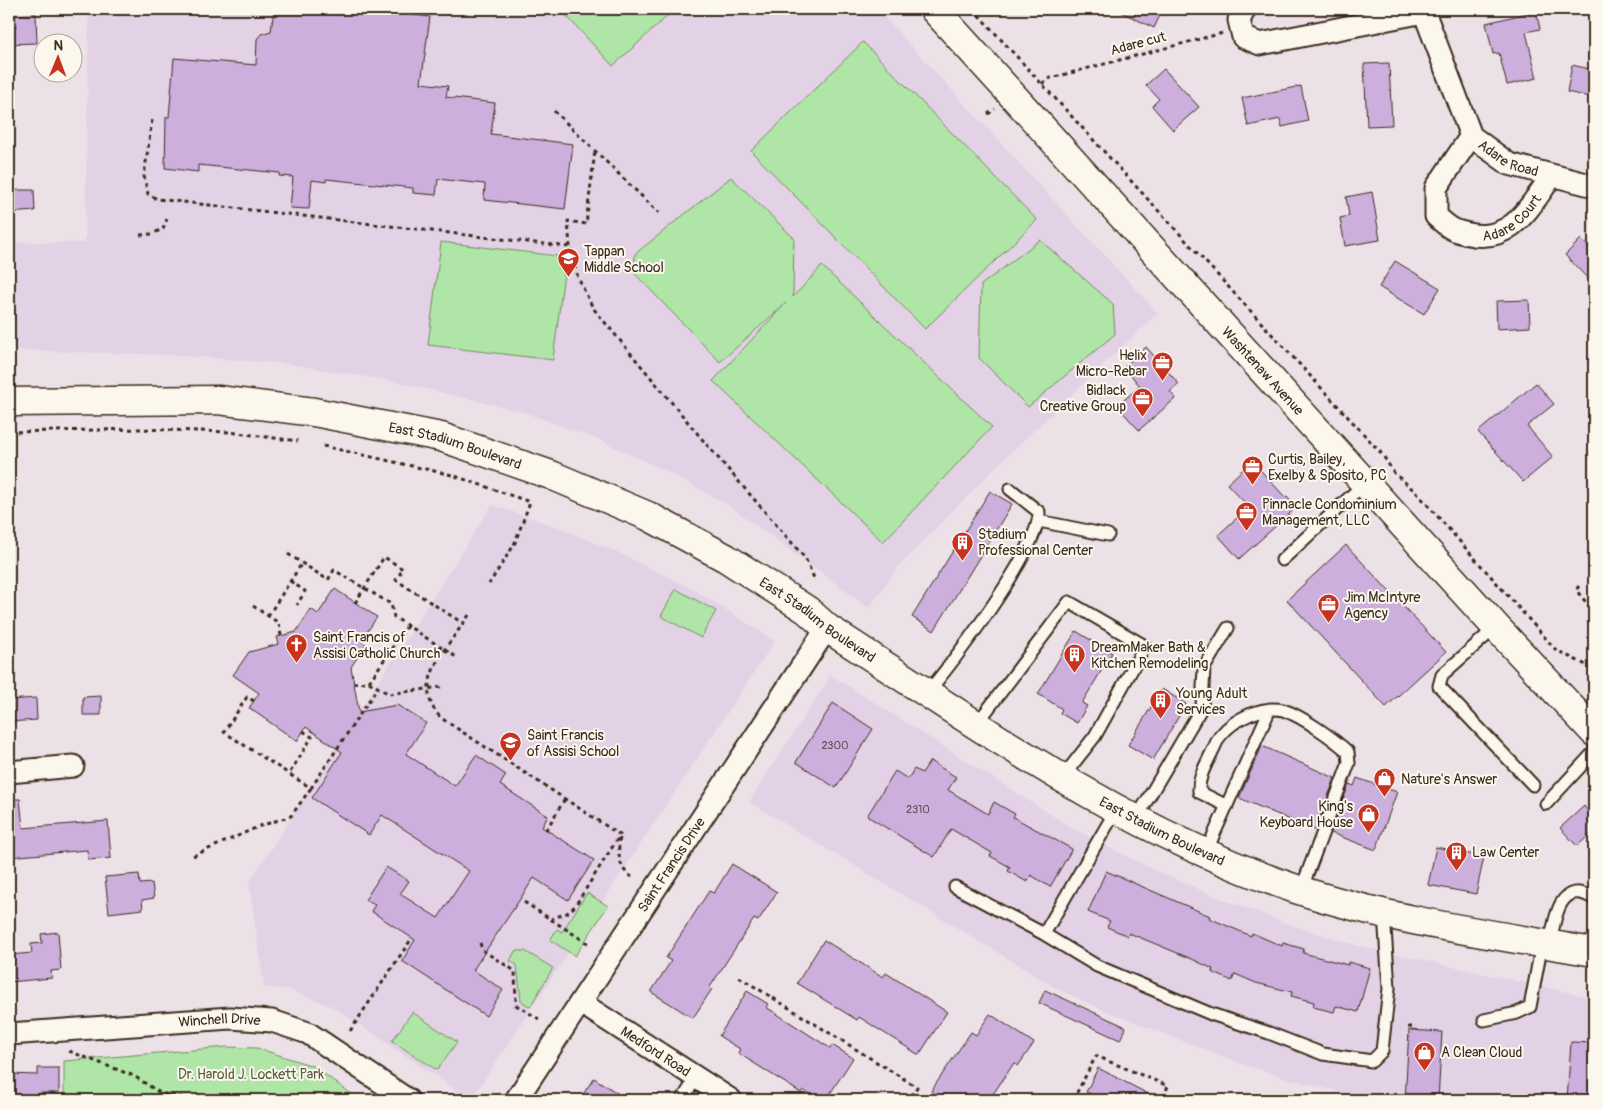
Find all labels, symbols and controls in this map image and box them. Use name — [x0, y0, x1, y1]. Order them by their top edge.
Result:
street label: Adare cut — [1108, 28, 1168, 59]
north arrow — [32, 32, 82, 82]
text: N — [53, 37, 63, 54]
street label: Adare Road — [1475, 136, 1540, 180]
street label: Adare Court — [1482, 191, 1545, 245]
place label: Tappan Middle School — [584, 243, 664, 276]
school or university icon: Tappan Middle School — [556, 247, 580, 278]
street label: Washtenaw Avenue — [1218, 323, 1307, 419]
place label: Helix Micro-Rebar — [1076, 347, 1147, 380]
office icon: Helix Micro-Rebar — [1151, 351, 1175, 382]
place label: Bidlack Creative Group — [1040, 382, 1126, 415]
office icon: Bidlack Creative Group — [1130, 386, 1154, 417]
street label: East Stadium Boulevard — [387, 419, 524, 473]
place label: Curtis, Bailey, Exelby & Sposito, PC — [1268, 451, 1387, 484]
office icon: Curtis, Bailey, Exelby & Sposito, PC — [1240, 455, 1264, 486]
place label: Pinnacle Condominium Management, LLC — [1262, 496, 1397, 529]
office icon: Pinnacle Condominium Management, LLC — [1234, 500, 1258, 531]
place label: Stadium Professional Center — [978, 526, 1093, 559]
building icon: Stadium Professional Center — [950, 530, 974, 561]
street label: East Stadium Boulevard — [756, 574, 879, 666]
place label: Jim McIntyre Agency — [1344, 589, 1421, 622]
office icon: Jim McIntyre Agency — [1316, 593, 1340, 624]
place label: Saint Francis of Assisi Catholic Church — [313, 629, 440, 662]
church icon: Saint Francis of Assisi Catholic Church — [285, 633, 309, 664]
place label: DreamMaker Bath & Kitchen Remodeling — [1091, 639, 1208, 672]
building icon: DreamMaker Bath & Kitchen Remodeling — [1063, 643, 1087, 674]
place label: Young Adult Services — [1175, 685, 1248, 718]
building icon: Young Adult Services — [1148, 689, 1172, 720]
place label: Saint Francis of Assisi School — [527, 727, 619, 760]
school or university icon: Saint Francis of Assisi School — [499, 731, 523, 762]
house number: 2300 — [822, 739, 848, 752]
shop icon: Nature's Answer — [1373, 767, 1397, 798]
place label: Nature's Answer — [1401, 771, 1497, 788]
street label: East Stadium Boulevard — [1096, 793, 1227, 870]
place label: King's Keyboard House — [1260, 798, 1354, 831]
shop icon: King's Keyboard House — [1357, 802, 1381, 833]
house number: 2310 — [906, 803, 930, 816]
street label: Saint Francis Drive — [634, 814, 709, 915]
building icon: Law Center — [1444, 840, 1468, 871]
place label: Law Center — [1472, 844, 1539, 861]
street label: Winchell Drive — [178, 1010, 261, 1031]
street label: Medford Road — [617, 1023, 694, 1081]
shop icon: A Clean Cloud — [1413, 1040, 1437, 1071]
place label: A Clean Cloud — [1441, 1044, 1523, 1061]
park label: Dr. Harold J. Lockett Park — [178, 1066, 324, 1083]

